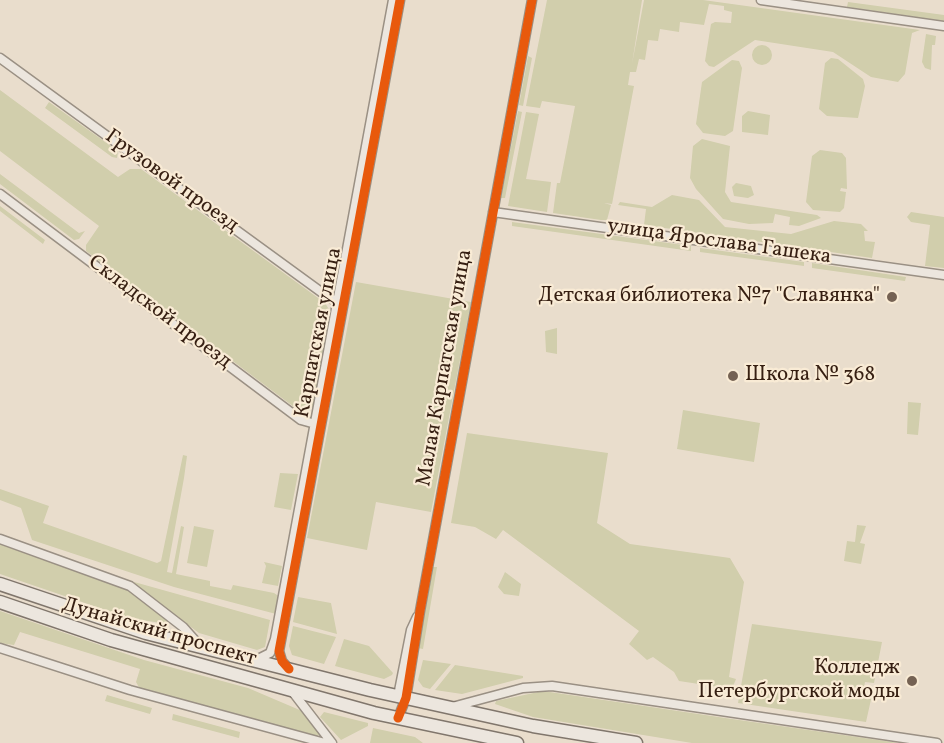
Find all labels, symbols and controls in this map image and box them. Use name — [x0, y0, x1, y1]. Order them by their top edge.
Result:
street label: Грузовой проезд — [99, 125, 243, 239]
street label: улица Ярослава Гашека — [605, 215, 833, 271]
street label: Карпатская улица — [291, 246, 349, 420]
street label: Малая Карпатская улица — [413, 248, 479, 488]
street label: Складской проезд — [82, 251, 236, 375]
place label: Детская библиотека №7 "Славянка" — [538, 284, 880, 310]
marker: Детская библиотека №7 "Славянка" — [885, 290, 899, 304]
place label: Школа № 368 — [745, 363, 875, 389]
marker: Школа № 368 — [726, 369, 740, 383]
street label: Дунайский проспект — [59, 593, 259, 673]
place label: Колледж Петербургской моды — [698, 656, 900, 706]
marker: Колледж Петербургской моды — [905, 674, 919, 688]

